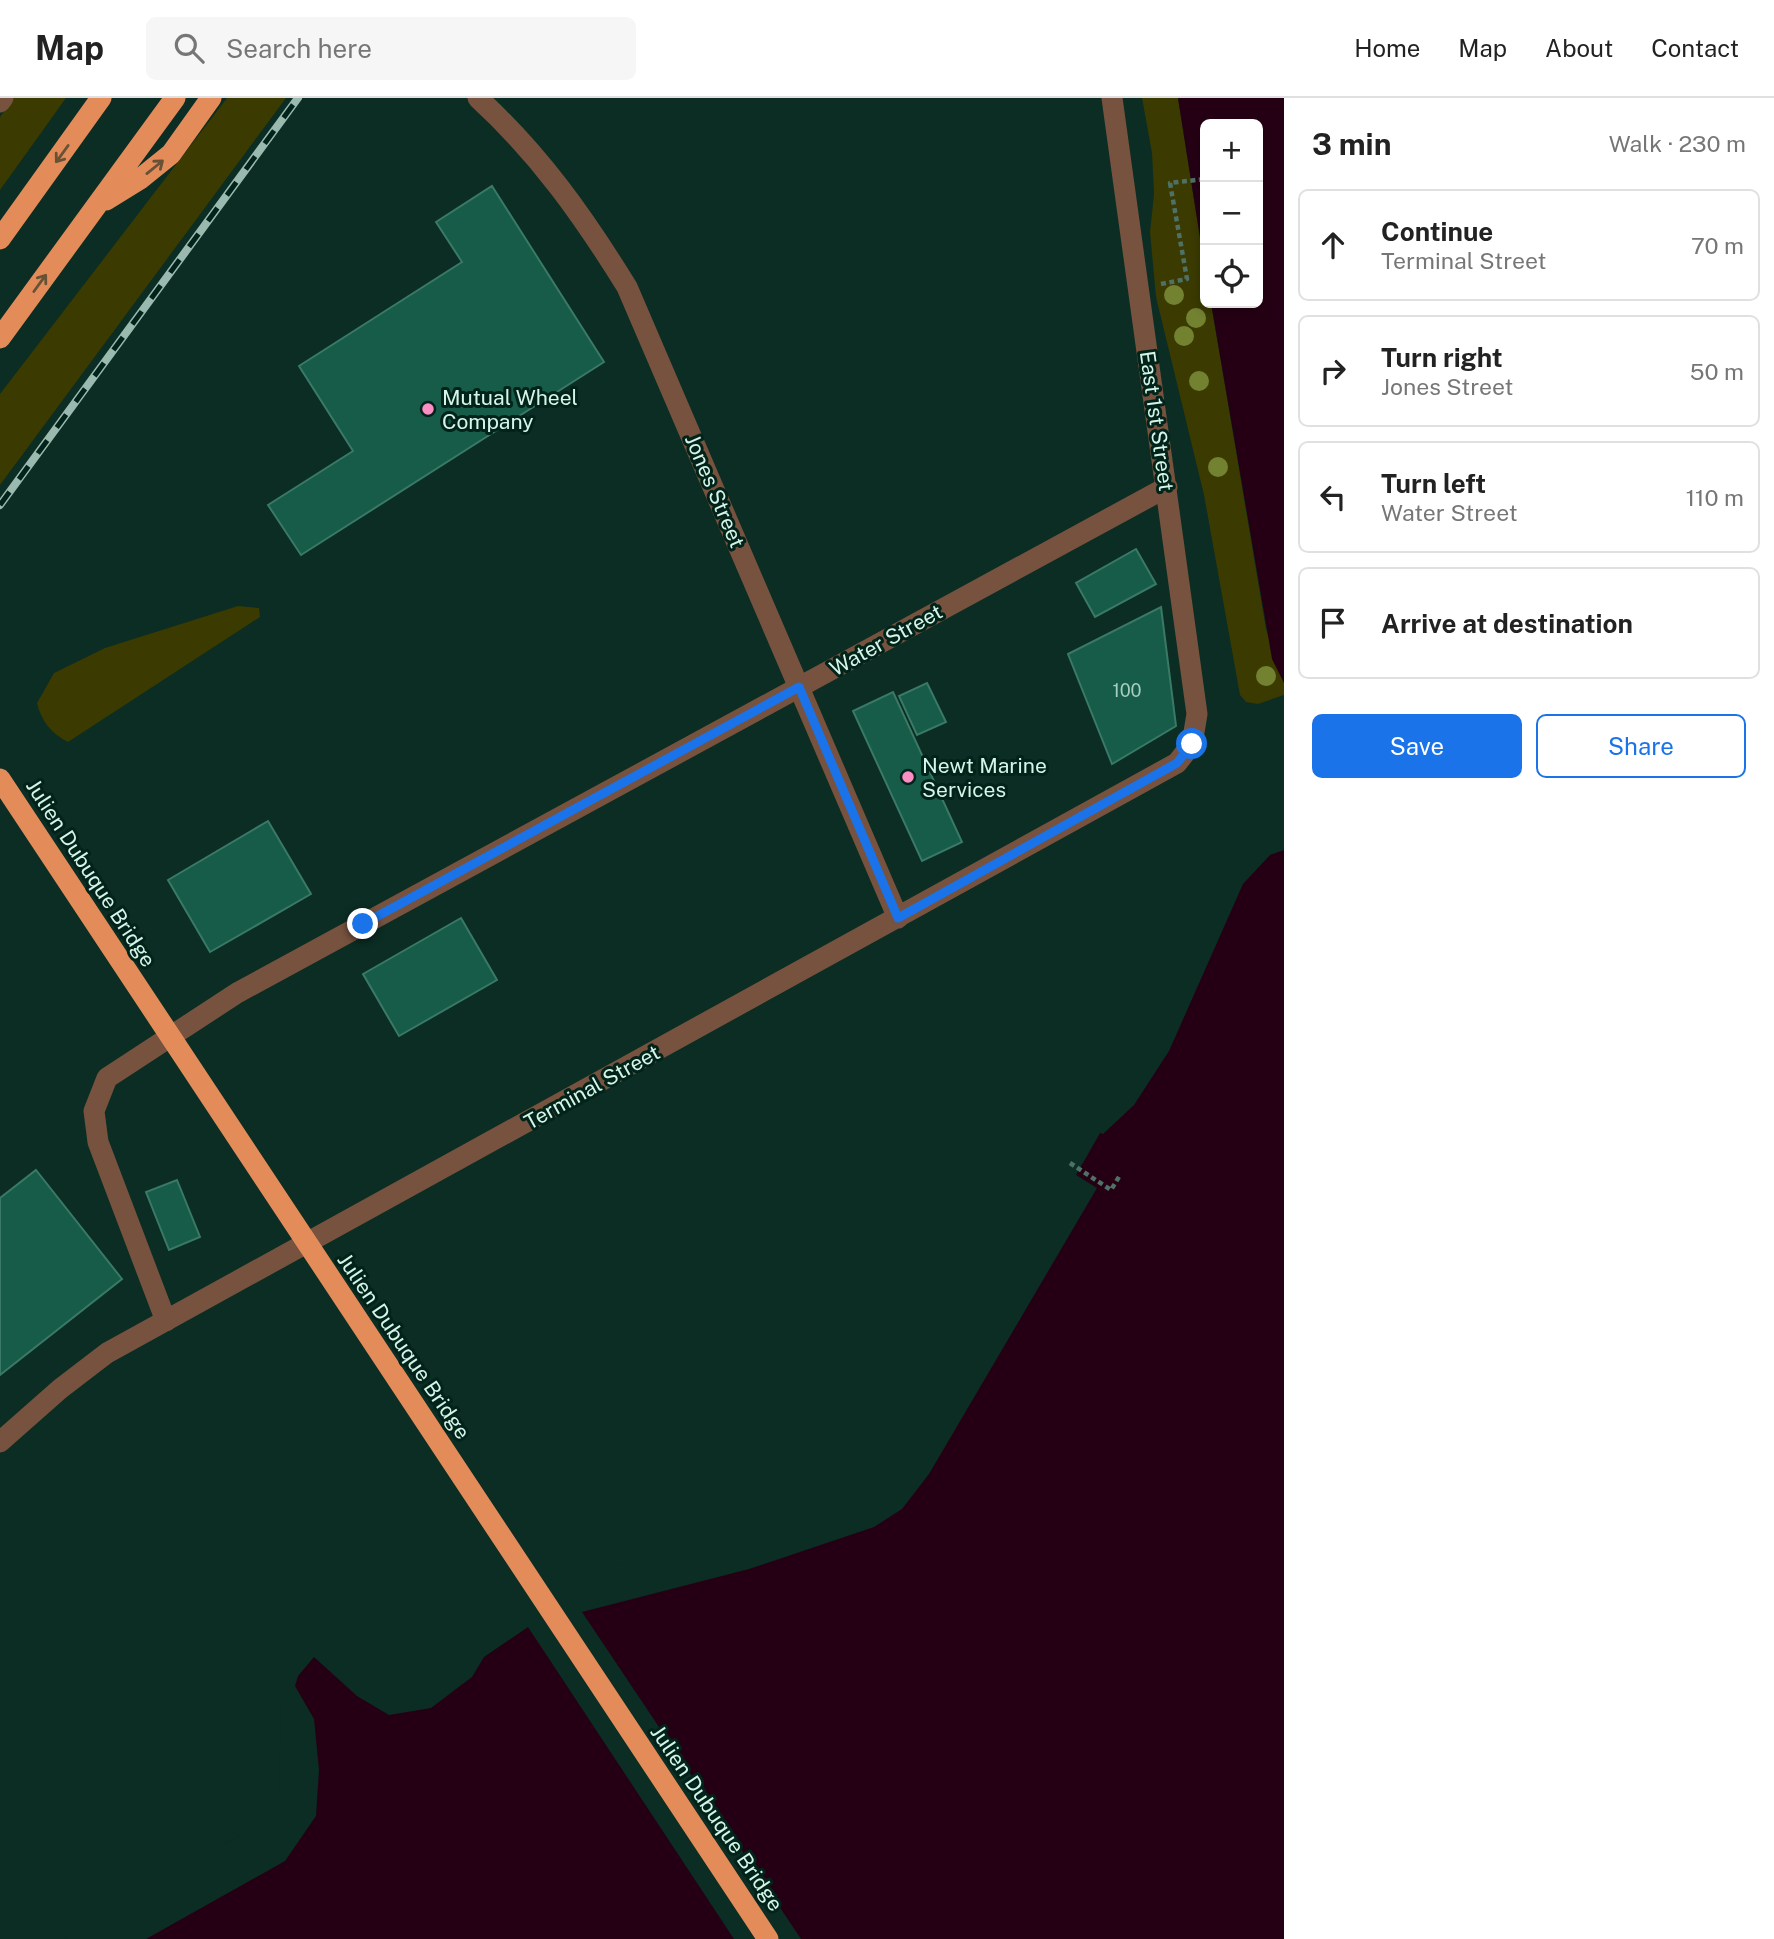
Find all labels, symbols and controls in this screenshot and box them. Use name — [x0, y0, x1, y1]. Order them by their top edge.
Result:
search box — [146, 17, 636, 80]
text: Map — [35, 29, 104, 67]
icon: search — [170, 29, 208, 67]
text: Search here — [226, 33, 372, 64]
text: Home — [1354, 34, 1420, 62]
text: Map — [1458, 34, 1507, 62]
text: About — [1545, 34, 1613, 62]
text: Contact — [1651, 34, 1739, 62]
map controls — [1200, 119, 1263, 308]
button: + — [1200, 119, 1263, 182]
text: 3 min — [1312, 126, 1391, 162]
text: Walk · 230 m — [1609, 130, 1746, 157]
one-way arrow — [55, 144, 69, 163]
one-way arrow — [145, 159, 163, 174]
button: − — [1200, 182, 1263, 245]
text: Continue — [1381, 216, 1493, 247]
icon: ahead — [1314, 226, 1352, 264]
text: 70 m — [1691, 232, 1744, 259]
button: locate — [1200, 245, 1263, 308]
text: Terminal Street — [1381, 247, 1547, 274]
one-way arrow — [33, 274, 48, 293]
text: Turn right — [1381, 342, 1503, 373]
street label: East 1st Street — [1135, 349, 1179, 493]
icon: right — [1314, 352, 1352, 390]
text: 50 m — [1690, 358, 1744, 385]
text: Jones Street — [1381, 373, 1514, 400]
place label: Mutual Wheel Company — [442, 385, 578, 434]
marker: Mutual Wheel Company — [420, 401, 436, 417]
street label: Jones Street — [680, 430, 750, 552]
text: Turn left — [1381, 468, 1486, 499]
icon: left — [1314, 478, 1352, 516]
text: 110 m — [1686, 484, 1744, 511]
text: Water Street — [1381, 499, 1518, 526]
street label: Water Street — [825, 599, 947, 681]
icon: arrive — [1314, 604, 1352, 642]
text: Arrive at destination — [1381, 608, 1633, 639]
house number: 100 — [1112, 680, 1142, 701]
button: Save — [1312, 714, 1522, 778]
button: Share — [1536, 714, 1746, 778]
route start — [1176, 728, 1207, 759]
place label: Newt Marine Services — [922, 753, 1047, 802]
marker: Newt Marine Services — [900, 769, 916, 785]
street label: Julien Dubuque Bridge — [21, 774, 161, 972]
route end — [347, 908, 378, 939]
street label: Terminal Street — [520, 1039, 664, 1135]
street label: Julien Dubuque Bridge — [332, 1248, 476, 1444]
street label: Julien Dubuque Bridge — [645, 1720, 789, 1916]

